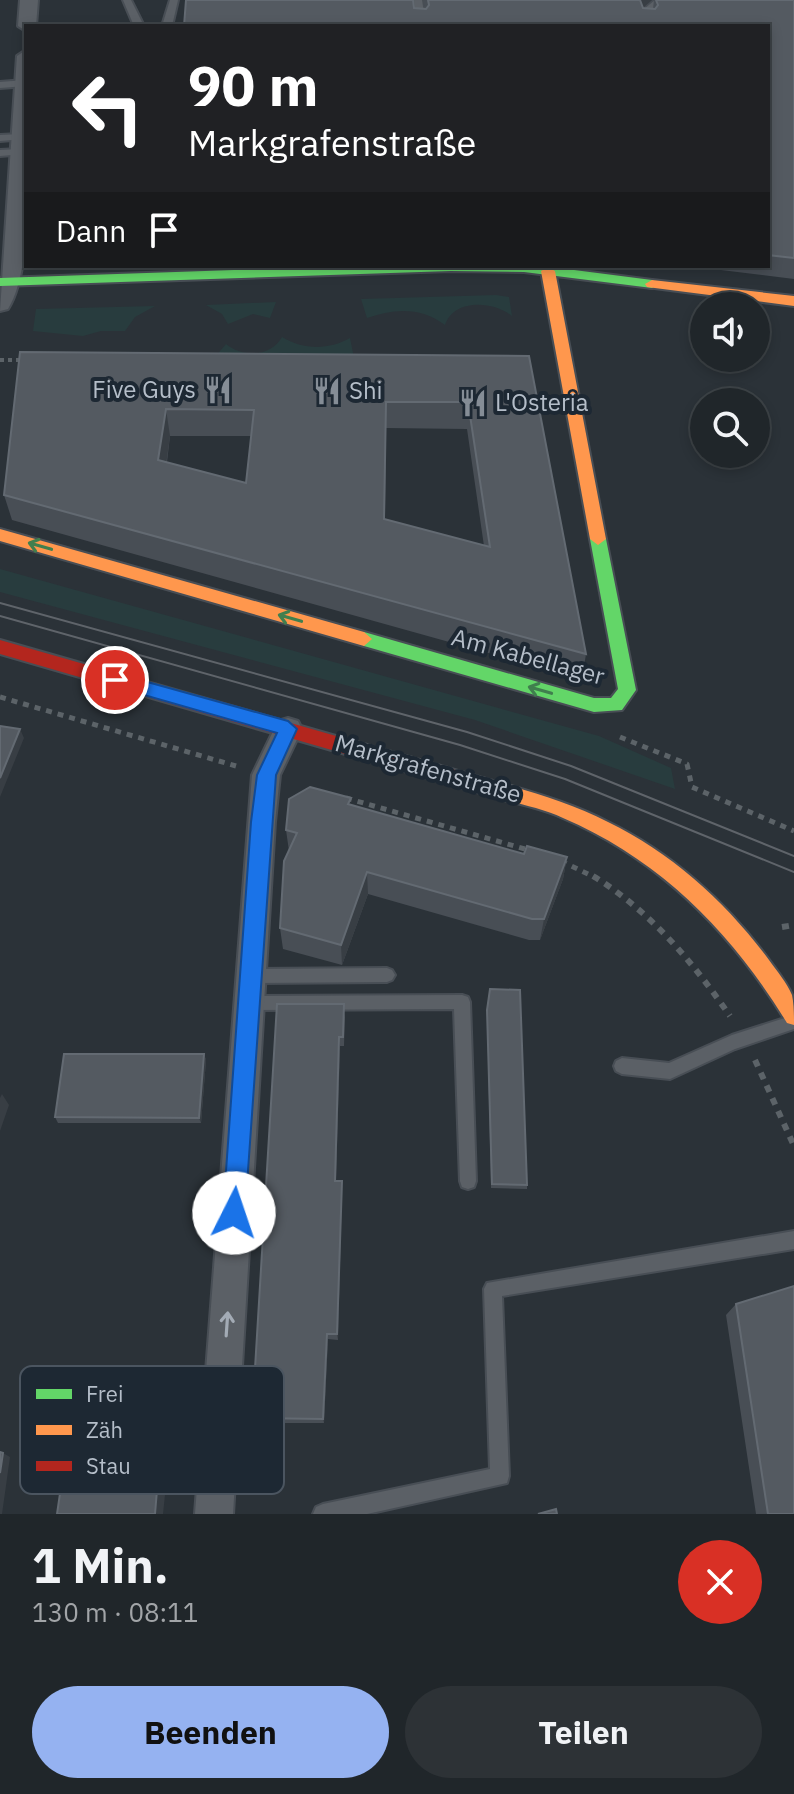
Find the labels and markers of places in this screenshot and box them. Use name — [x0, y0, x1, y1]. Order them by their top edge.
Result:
place label: Five Guys — [92, 373, 196, 405]
place label: Shi — [349, 374, 383, 406]
restaurant icon: Five Guys — [203, 375, 233, 405]
restaurant icon: Shi — [312, 376, 342, 406]
place label: L'Osteria — [495, 386, 589, 418]
restaurant icon: L'Osteria — [458, 388, 488, 418]
pin — [81, 646, 149, 714]

